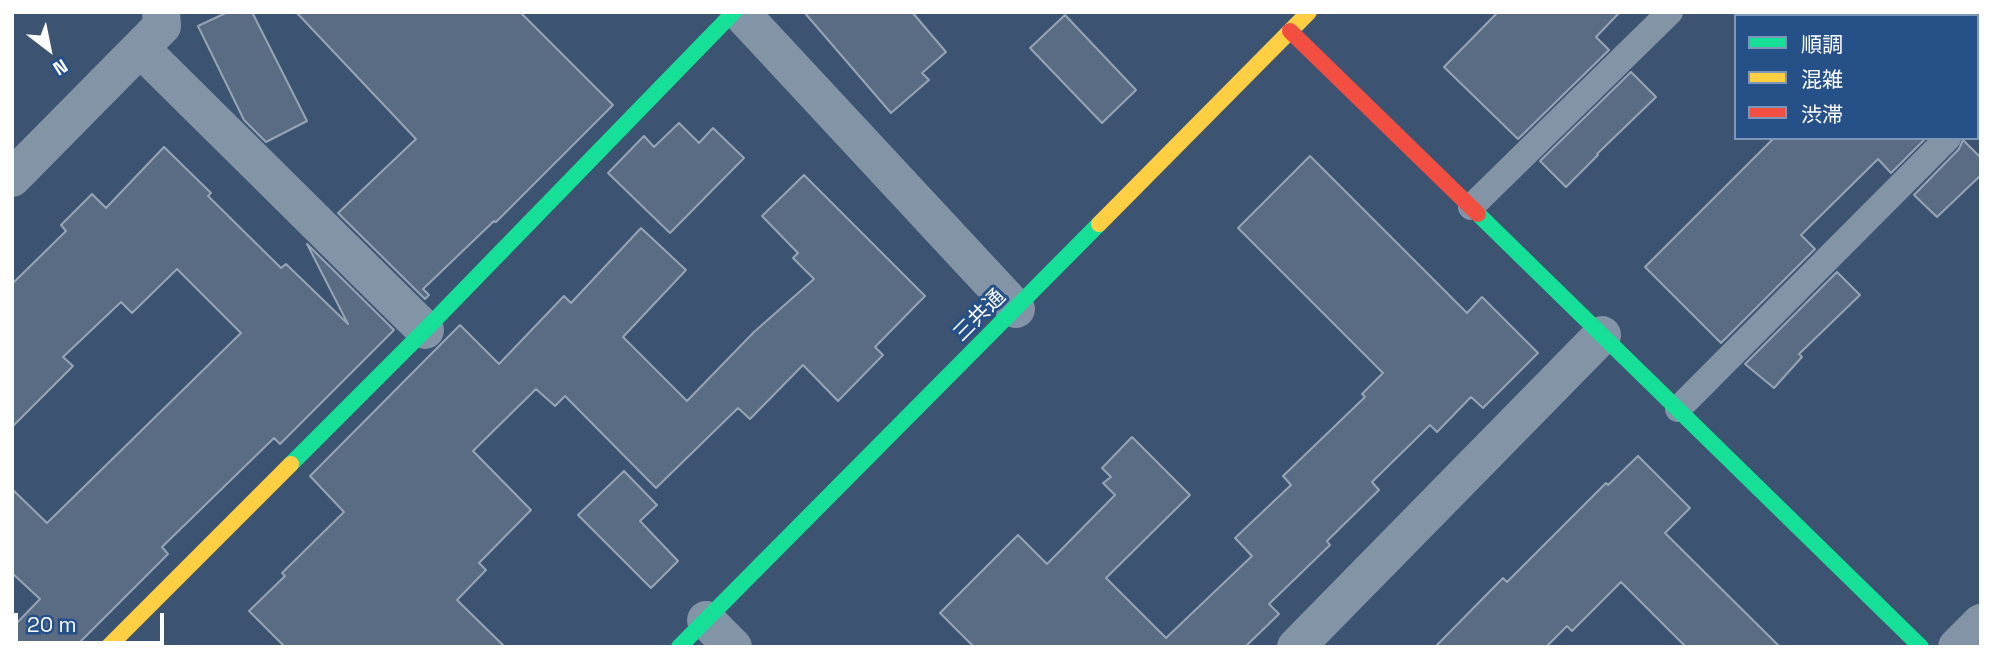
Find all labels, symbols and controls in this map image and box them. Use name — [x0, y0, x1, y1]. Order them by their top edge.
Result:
north arrow — [14, 14, 84, 84]
legend — [1734, 14, 1979, 140]
text: 順調 — [1801, 31, 1843, 58]
text: N — [48, 53, 72, 81]
text: 混雑 — [1801, 66, 1843, 93]
text: 渋滞 — [1801, 101, 1843, 128]
street label: 三共通 — [949, 285, 1011, 347]
scale bar — [18, 600, 168, 644]
text: 20 m — [27, 611, 77, 638]

